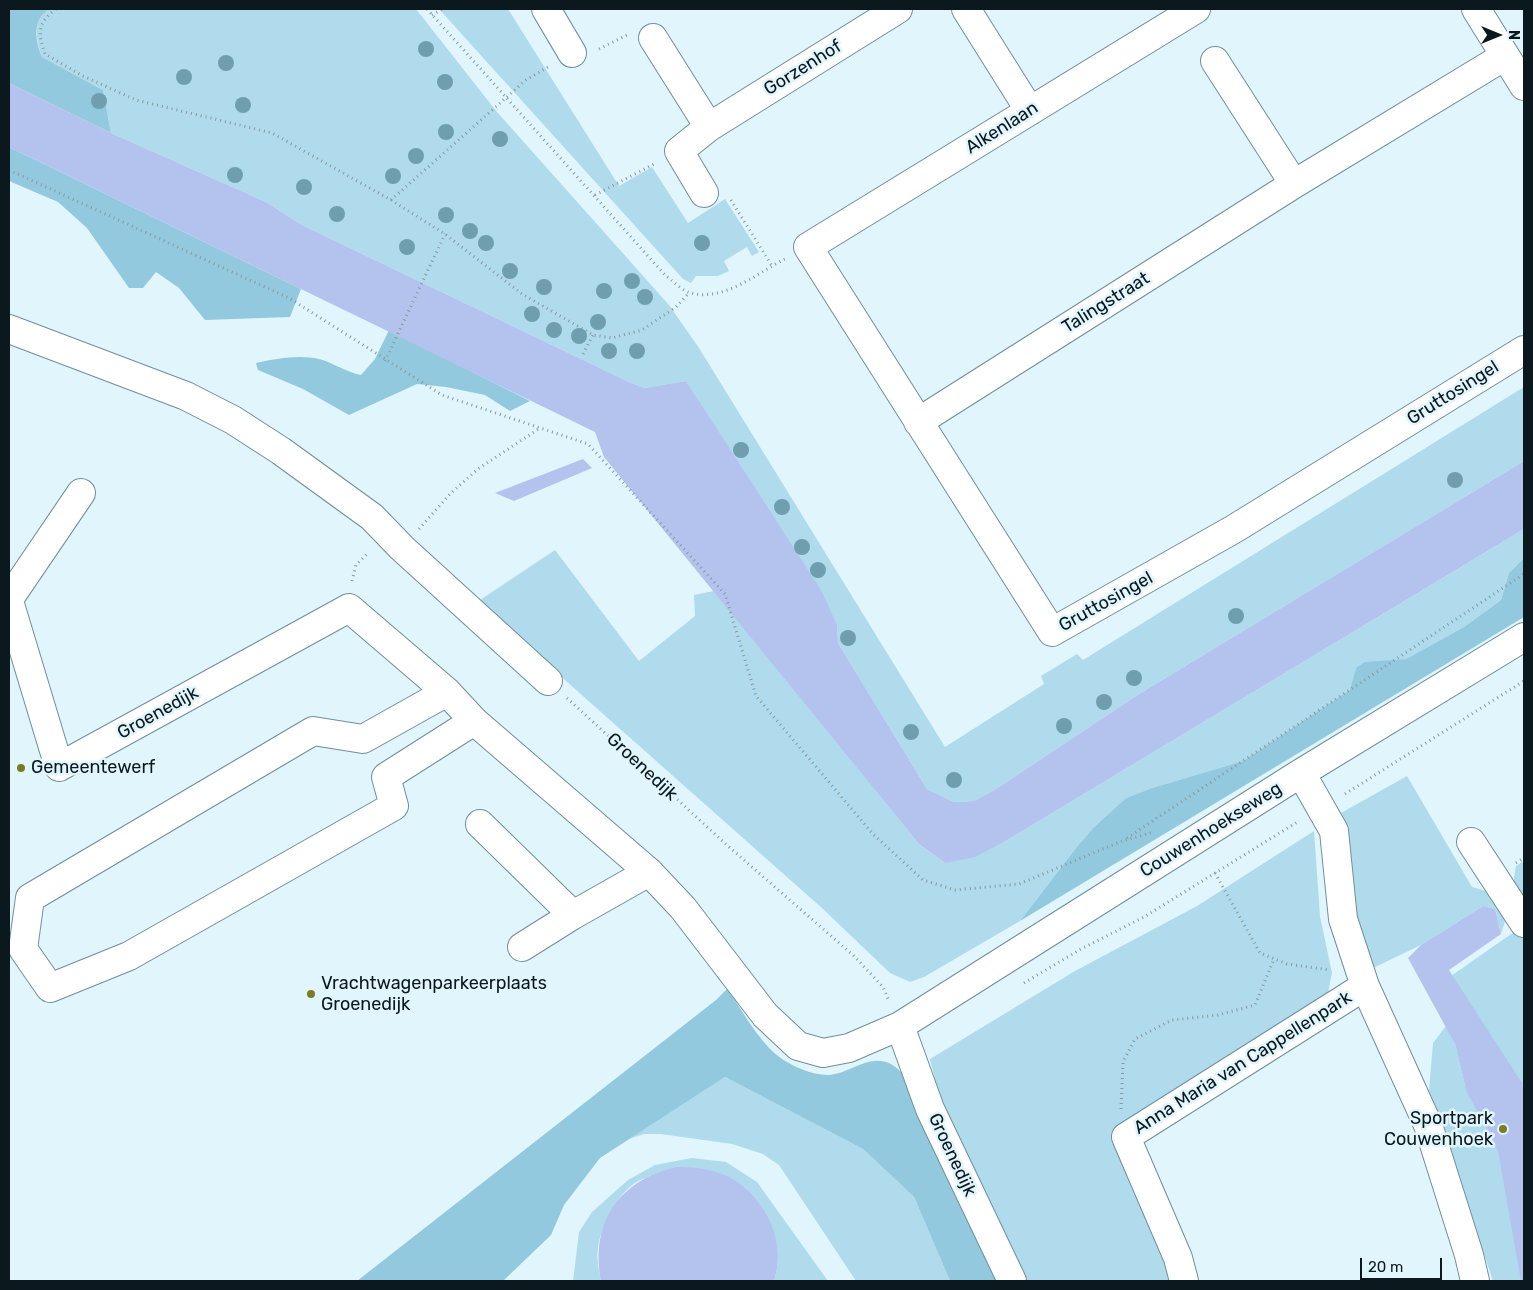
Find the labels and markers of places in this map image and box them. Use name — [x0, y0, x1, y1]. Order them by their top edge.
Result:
place label: Gemeentewerf — [31, 757, 155, 779]
marker: Gemeentewerf — [15, 762, 27, 774]
place label: Vrachtwagenparkeerplaats Groenedijk — [321, 973, 547, 1016]
marker: Vrachtwagenparkeerplaats Groenedijk — [305, 988, 317, 1000]
place label: Sportpark Couwenhoek — [1384, 1108, 1493, 1150]
marker: Sportpark Couwenhoek — [1497, 1123, 1509, 1135]

